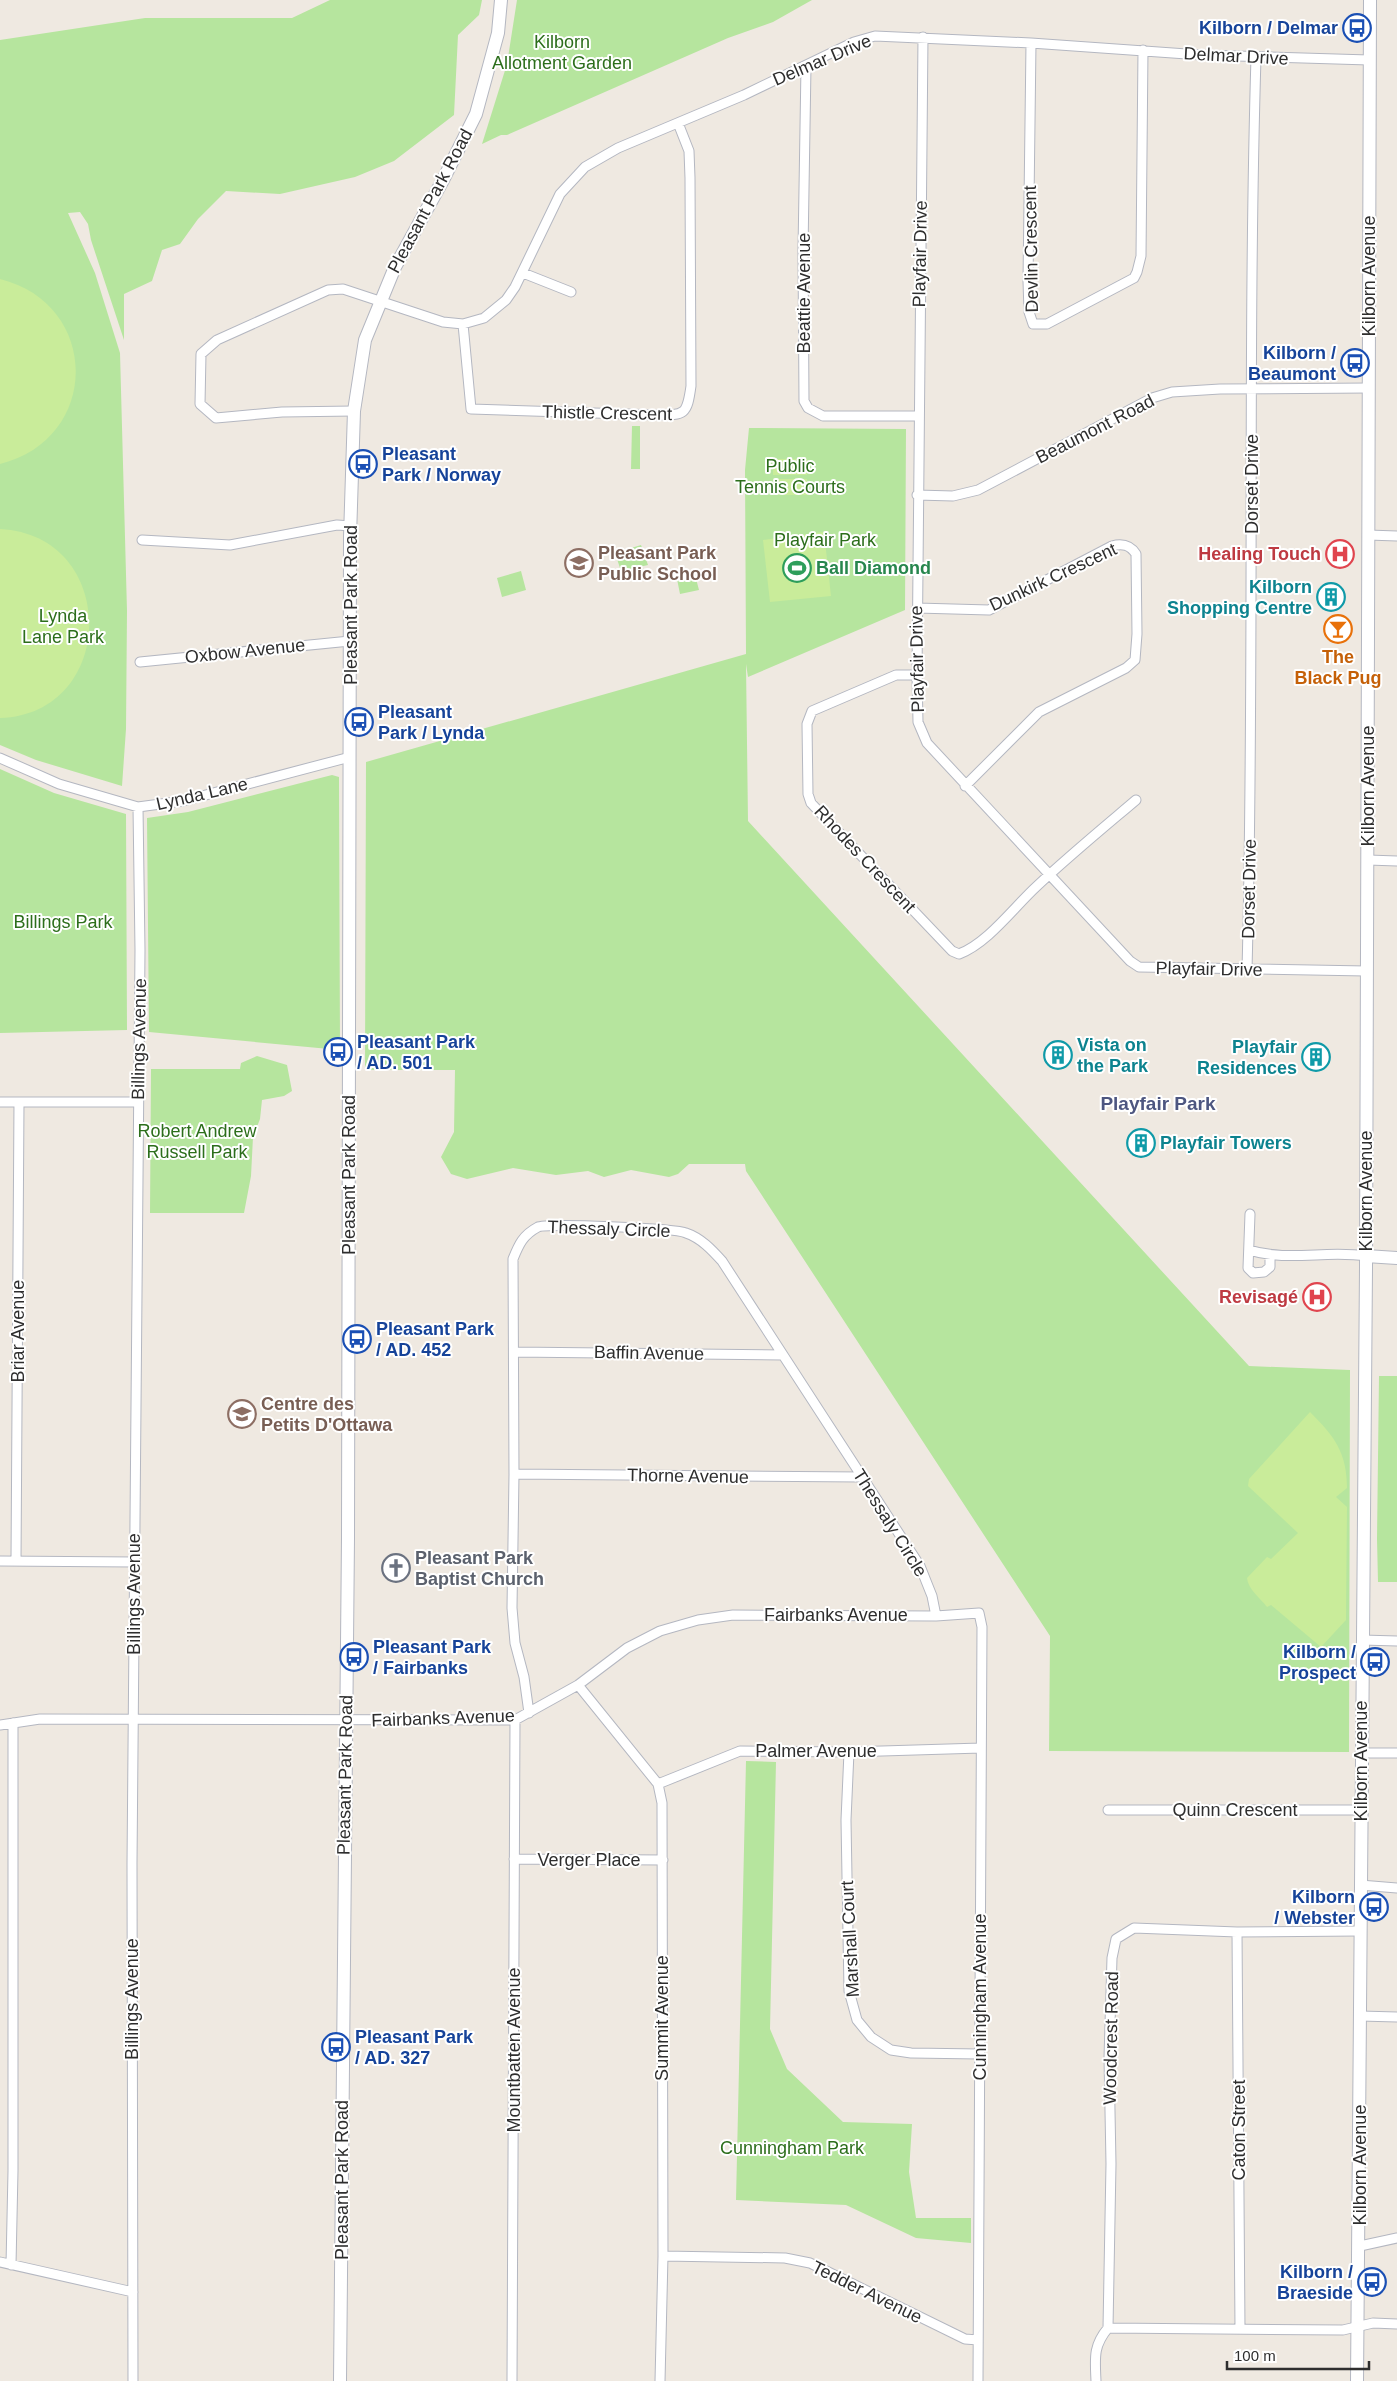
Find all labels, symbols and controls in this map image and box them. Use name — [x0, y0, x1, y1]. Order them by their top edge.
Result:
bus stop icon: Kilborn / Delmar — [1342, 13, 1372, 43]
place label: Kilborn / Delmar — [1199, 18, 1338, 38]
street label: Delmar Drive — [770, 30, 874, 90]
park label: Kilborn Allotment Garden — [492, 32, 632, 73]
street label: Delmar Drive — [1183, 43, 1289, 69]
street label: Pleasant Park Road — [384, 126, 476, 276]
street label: Devlin Crescent — [1020, 185, 1042, 313]
street label: Playfair Drive — [909, 200, 931, 308]
street label: Kilborn Avenue — [1359, 216, 1379, 336]
street label: Beattie Avenue — [794, 233, 814, 353]
place label: Kilborn / Beaumont — [1248, 343, 1336, 384]
bus stop icon: Kilborn / Beaumont — [1340, 348, 1370, 378]
street label: Beaumont Road — [1033, 391, 1157, 467]
street label: Thistle Crescent — [542, 402, 672, 424]
street label: Dorset Drive — [1242, 434, 1262, 534]
place label: Pleasant Park / Norway — [382, 444, 501, 485]
bus stop icon: Pleasant Park / Norway — [348, 449, 378, 479]
park label: Public Tennis Courts — [735, 456, 845, 497]
street label: Pleasant Park Road — [341, 525, 361, 685]
park label: Playfair Park — [774, 530, 877, 550]
street label: Dunkirk Crescent — [986, 539, 1120, 615]
hospital icon: Healing Touch — [1325, 539, 1355, 569]
place label: Pleasant Park Public School — [598, 543, 717, 584]
place label: Healing Touch — [1198, 544, 1321, 564]
school or university icon: Pleasant Park Public School — [564, 548, 594, 578]
sports icon: Ball Diamond — [782, 553, 812, 583]
place label: Ball Diamond — [816, 558, 931, 578]
place label: Kilborn Shopping Centre — [1167, 577, 1312, 618]
building icon: Kilborn Shopping Centre — [1316, 582, 1346, 612]
street label: Playfair Drive — [906, 605, 928, 713]
park label: Lynda Lane Park — [22, 606, 105, 647]
bar icon: The Black Pug — [1323, 614, 1353, 644]
street label: Oxbow Avenue — [184, 635, 306, 667]
place label: The Black Pug — [1294, 647, 1382, 688]
place label: Pleasant Park / Lynda — [378, 702, 485, 743]
bus stop icon: Pleasant Park / Lynda — [344, 707, 374, 737]
street label: Kilborn Avenue — [1358, 726, 1378, 846]
street label: Lynda Lane — [154, 774, 250, 814]
street label: Rhodes Crescent — [810, 801, 920, 917]
street label: Dorset Drive — [1238, 839, 1260, 939]
park label: Billings Park — [13, 912, 114, 932]
street label: Playfair Drive — [1155, 958, 1263, 980]
street label: Billings Avenue — [128, 978, 150, 1100]
place label: Pleasant Park / AD. 501 — [357, 1032, 476, 1073]
place label: Vista on the Park — [1077, 1035, 1149, 1076]
bus stop icon: Pleasant Park / AD. 501 — [323, 1037, 353, 1067]
place label: Playfair Residences — [1197, 1037, 1297, 1078]
building icon: Vista on the Park — [1043, 1040, 1073, 1070]
building icon: Playfair Residences — [1301, 1042, 1331, 1072]
district label: Playfair Park — [1100, 1093, 1216, 1114]
street label: Pleasant Park Road — [339, 1095, 359, 1255]
park label: Robert Andrew Russell Park — [137, 1121, 258, 1162]
building icon: Playfair Towers — [1126, 1128, 1156, 1158]
street label: Kilborn Avenue — [1356, 1131, 1376, 1251]
place label: Playfair Towers — [1160, 1133, 1292, 1153]
street label: Thessaly Circle — [547, 1217, 671, 1241]
street label: Briar Avenue — [8, 1280, 28, 1382]
hospital icon: Revisagé — [1302, 1282, 1332, 1312]
place label: Revisagé — [1219, 1287, 1298, 1307]
place label: Pleasant Park / AD. 452 — [376, 1319, 495, 1360]
bus stop icon: Pleasant Park / AD. 452 — [342, 1324, 372, 1354]
street label: Baffin Avenue — [594, 1342, 704, 1364]
place label: Centre des Petits D'Ottawa — [261, 1394, 393, 1435]
school or university icon: Centre des Petits D'Ottawa — [227, 1399, 257, 1429]
street label: Thorne Avenue — [627, 1465, 749, 1487]
street label: Thessaly Circle — [849, 1466, 931, 1580]
street label: Billings Avenue — [124, 1533, 144, 1655]
place label: Pleasant Park Baptist Church — [415, 1548, 544, 1589]
church icon: Pleasant Park Baptist Church — [381, 1553, 411, 1583]
street label: Fairbanks Avenue — [764, 1605, 908, 1625]
place label: Pleasant Park / Fairbanks — [373, 1637, 492, 1678]
bus stop icon: Pleasant Park / Fairbanks — [339, 1642, 369, 1672]
place label: Kilborn / Prospect — [1279, 1642, 1356, 1683]
bus stop icon: Kilborn / Prospect — [1360, 1647, 1390, 1677]
street label: Pleasant Park Road — [334, 1695, 356, 1855]
street label: Kilborn Avenue — [1351, 1701, 1371, 1821]
street label: Fairbanks Avenue — [371, 1705, 515, 1731]
street label: Palmer Avenue — [755, 1741, 877, 1761]
street label: Quinn Crescent — [1172, 1800, 1298, 1820]
street label: Verger Place — [537, 1850, 641, 1870]
street label: Marshall Court — [837, 1880, 863, 1998]
place label: Kilborn / Webster — [1274, 1887, 1355, 1928]
bus stop icon: Kilborn / Webster — [1359, 1892, 1389, 1922]
street label: Cunningham Avenue — [970, 1914, 990, 2080]
street label: Billings Avenue — [122, 1938, 142, 2060]
street label: Summit Avenue — [652, 1955, 672, 2081]
street label: Mountbatten Avenue — [504, 1968, 524, 2132]
street label: Woodcrest Road — [1100, 1971, 1122, 2105]
place label: Pleasant Park / AD. 327 — [355, 2027, 474, 2068]
bus stop icon: Pleasant Park / AD. 327 — [321, 2032, 351, 2062]
street label: Caton Street — [1229, 2079, 1249, 2181]
street label: Pleasant Park Road — [332, 2100, 352, 2260]
street label: Kilborn Avenue — [1350, 2105, 1370, 2225]
park label: Cunningham Park — [720, 2138, 865, 2158]
street label: Tedder Avenue — [809, 2257, 925, 2327]
place label: Kilborn / Braeside — [1277, 2262, 1353, 2303]
bus stop icon: Kilborn / Braeside — [1357, 2267, 1387, 2297]
scale bar — [1227, 2338, 1370, 2370]
text: 100 m — [1234, 2347, 1276, 2364]

